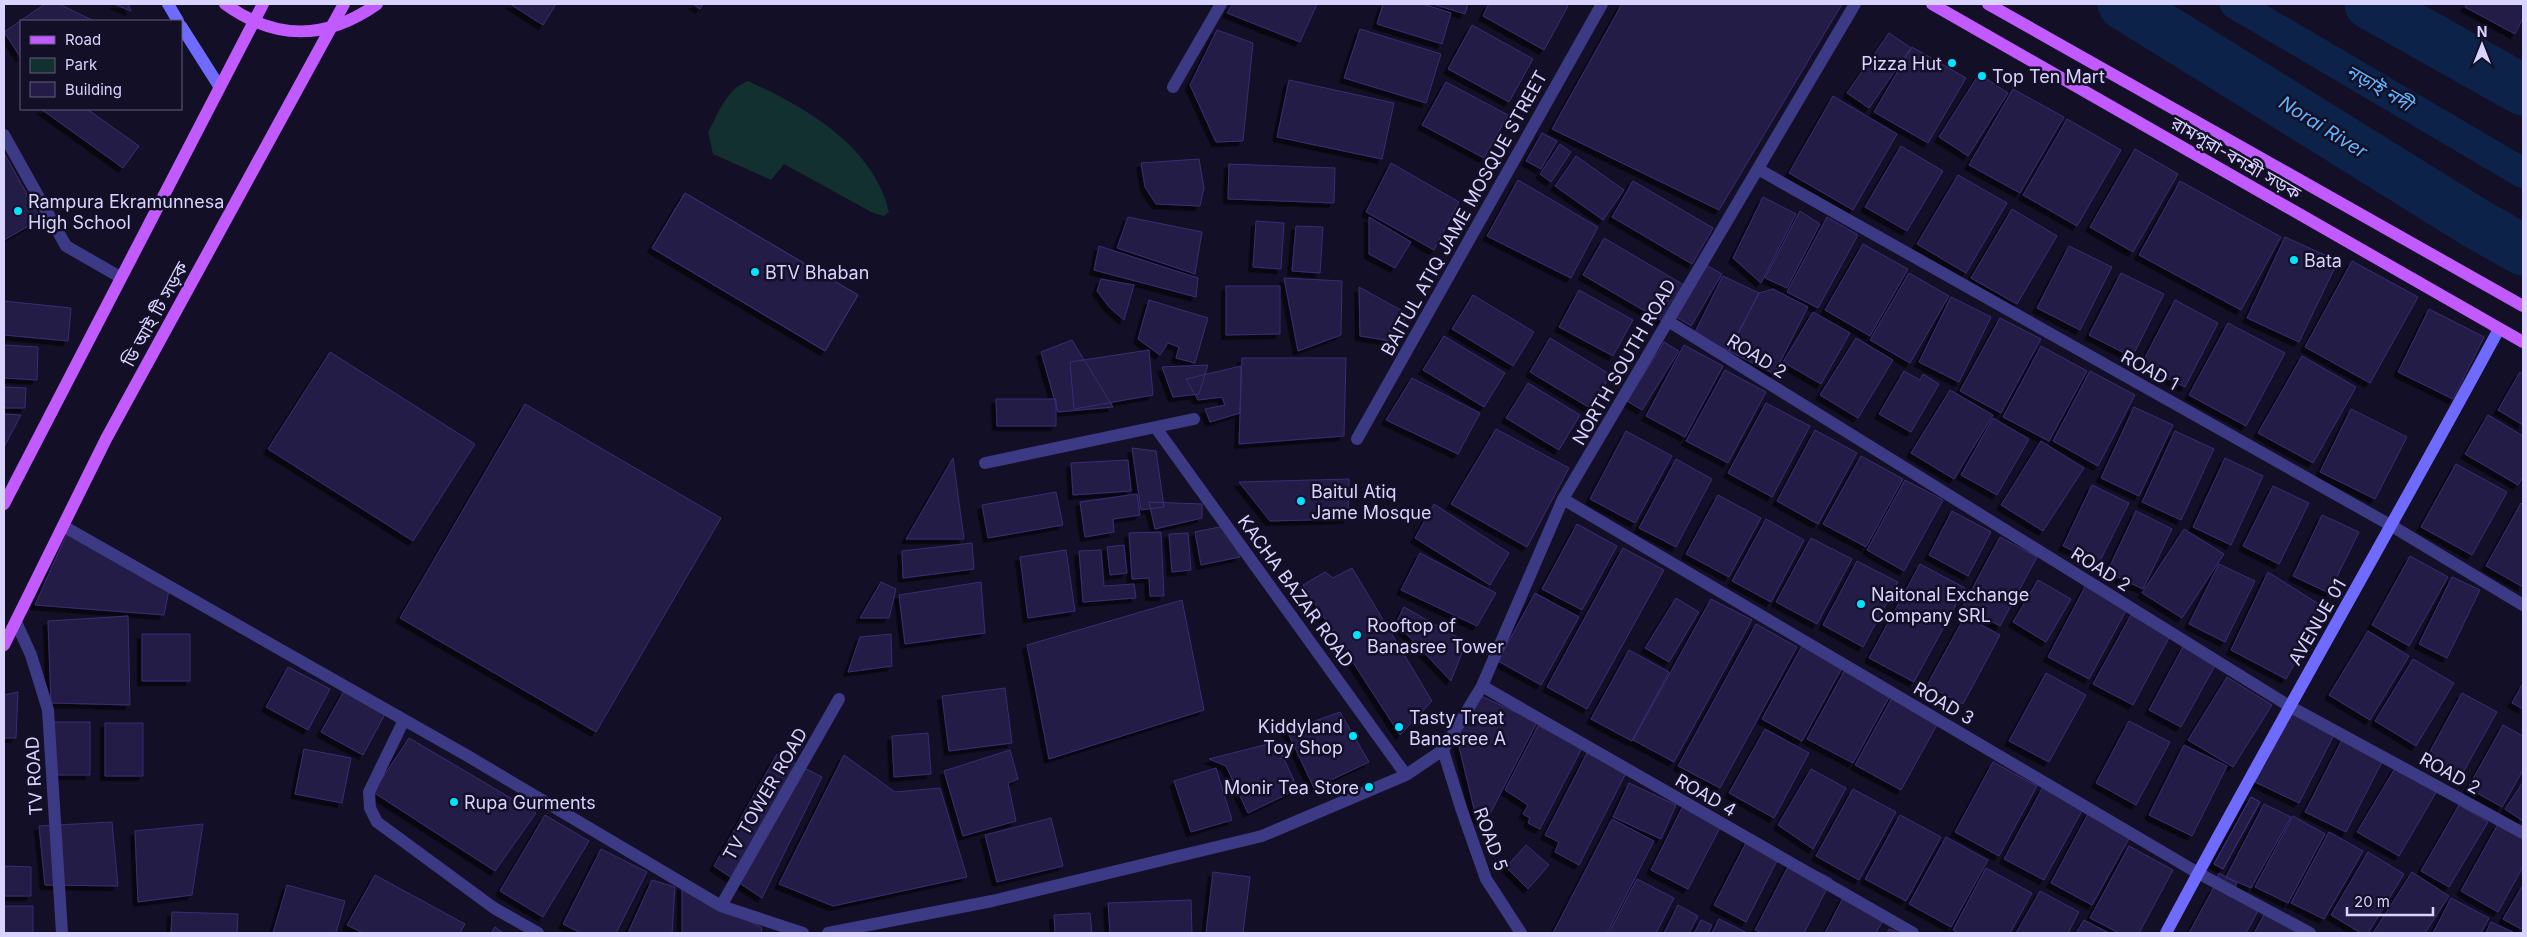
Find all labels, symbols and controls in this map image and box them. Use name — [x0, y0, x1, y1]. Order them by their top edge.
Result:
legend — [20, 20, 182, 110]
north arrow — [2457, 20, 2507, 70]
text: N — [2477, 23, 2487, 40]
text: Road — [65, 30, 101, 49]
place label: Pizza Hut — [1861, 53, 1942, 74]
text: Park — [65, 55, 98, 74]
marker: Pizza Hut — [1946, 57, 1958, 69]
water label: নড়াই নদী — [2342, 60, 2420, 118]
place label: Top Ten Mart — [1992, 66, 2105, 87]
street label: BAITUL ATIQ JAME MOSQUE STREET — [1377, 67, 1551, 359]
marker: Top Ten Mart — [1976, 70, 1988, 82]
text: Building — [65, 80, 122, 99]
water label: Norai River — [2275, 91, 2372, 164]
street label: রামপুরা-বনশ্রী সড়ক — [2166, 112, 2305, 205]
place label: Rampura Ekramunnesa High School — [28, 191, 224, 233]
marker: Rampura Ekramunnesa High School — [12, 205, 24, 217]
place label: Bata — [2304, 250, 2342, 271]
marker: Bata — [2288, 254, 2300, 266]
street label: ডি আই টি সড়ক — [117, 258, 193, 371]
place label: BTV Bhaban — [765, 262, 869, 283]
marker: BTV Bhaban — [749, 266, 761, 278]
street label: NORTH SOUTH ROAD — [1568, 275, 1680, 449]
street label: ROAD 2 — [1723, 330, 1791, 382]
street label: ROAD 1 — [2118, 346, 2182, 394]
place label: Baitul Atiq Jame Mosque — [1311, 481, 1431, 523]
marker: Baitul Atiq Jame Mosque — [1295, 495, 1307, 507]
street label: KACHA BAZAR ROAD — [1234, 511, 1358, 671]
street label: ROAD 2 — [2067, 543, 2135, 595]
street label: AVENUE 01 — [2284, 575, 2350, 669]
place label: Naitonal Exchange Company SRL — [1871, 584, 2029, 626]
marker: Naitonal Exchange Company SRL — [1855, 598, 1867, 610]
place label: Rooftop of Banasree Tower — [1367, 615, 1504, 657]
marker: Rooftop of Banasree Tower — [1351, 629, 1363, 641]
street label: ROAD 3 — [1910, 677, 1978, 729]
place label: Tasty Treat Banasree A — [1409, 707, 1506, 749]
place label: Kiddyland Toy Shop — [1258, 716, 1343, 758]
marker: Tasty Treat Banasree A — [1393, 721, 1405, 733]
street label: TV TOWER ROAD — [719, 724, 811, 864]
marker: Kiddyland Toy Shop — [1347, 730, 1359, 742]
street label: TV ROAD — [21, 736, 47, 816]
street label: ROAD 2 — [2416, 748, 2484, 798]
street label: ROAD 4 — [1672, 769, 1740, 821]
place label: Monir Tea Store — [1224, 777, 1359, 798]
marker: Monir Tea Store — [1363, 781, 1375, 793]
place label: Rupa Gurments — [464, 792, 596, 813]
marker: Rupa Gurments — [448, 796, 460, 808]
street label: ROAD 5 — [1470, 804, 1512, 874]
scale bar — [2347, 884, 2433, 916]
text: 20 m — [2354, 892, 2390, 911]

